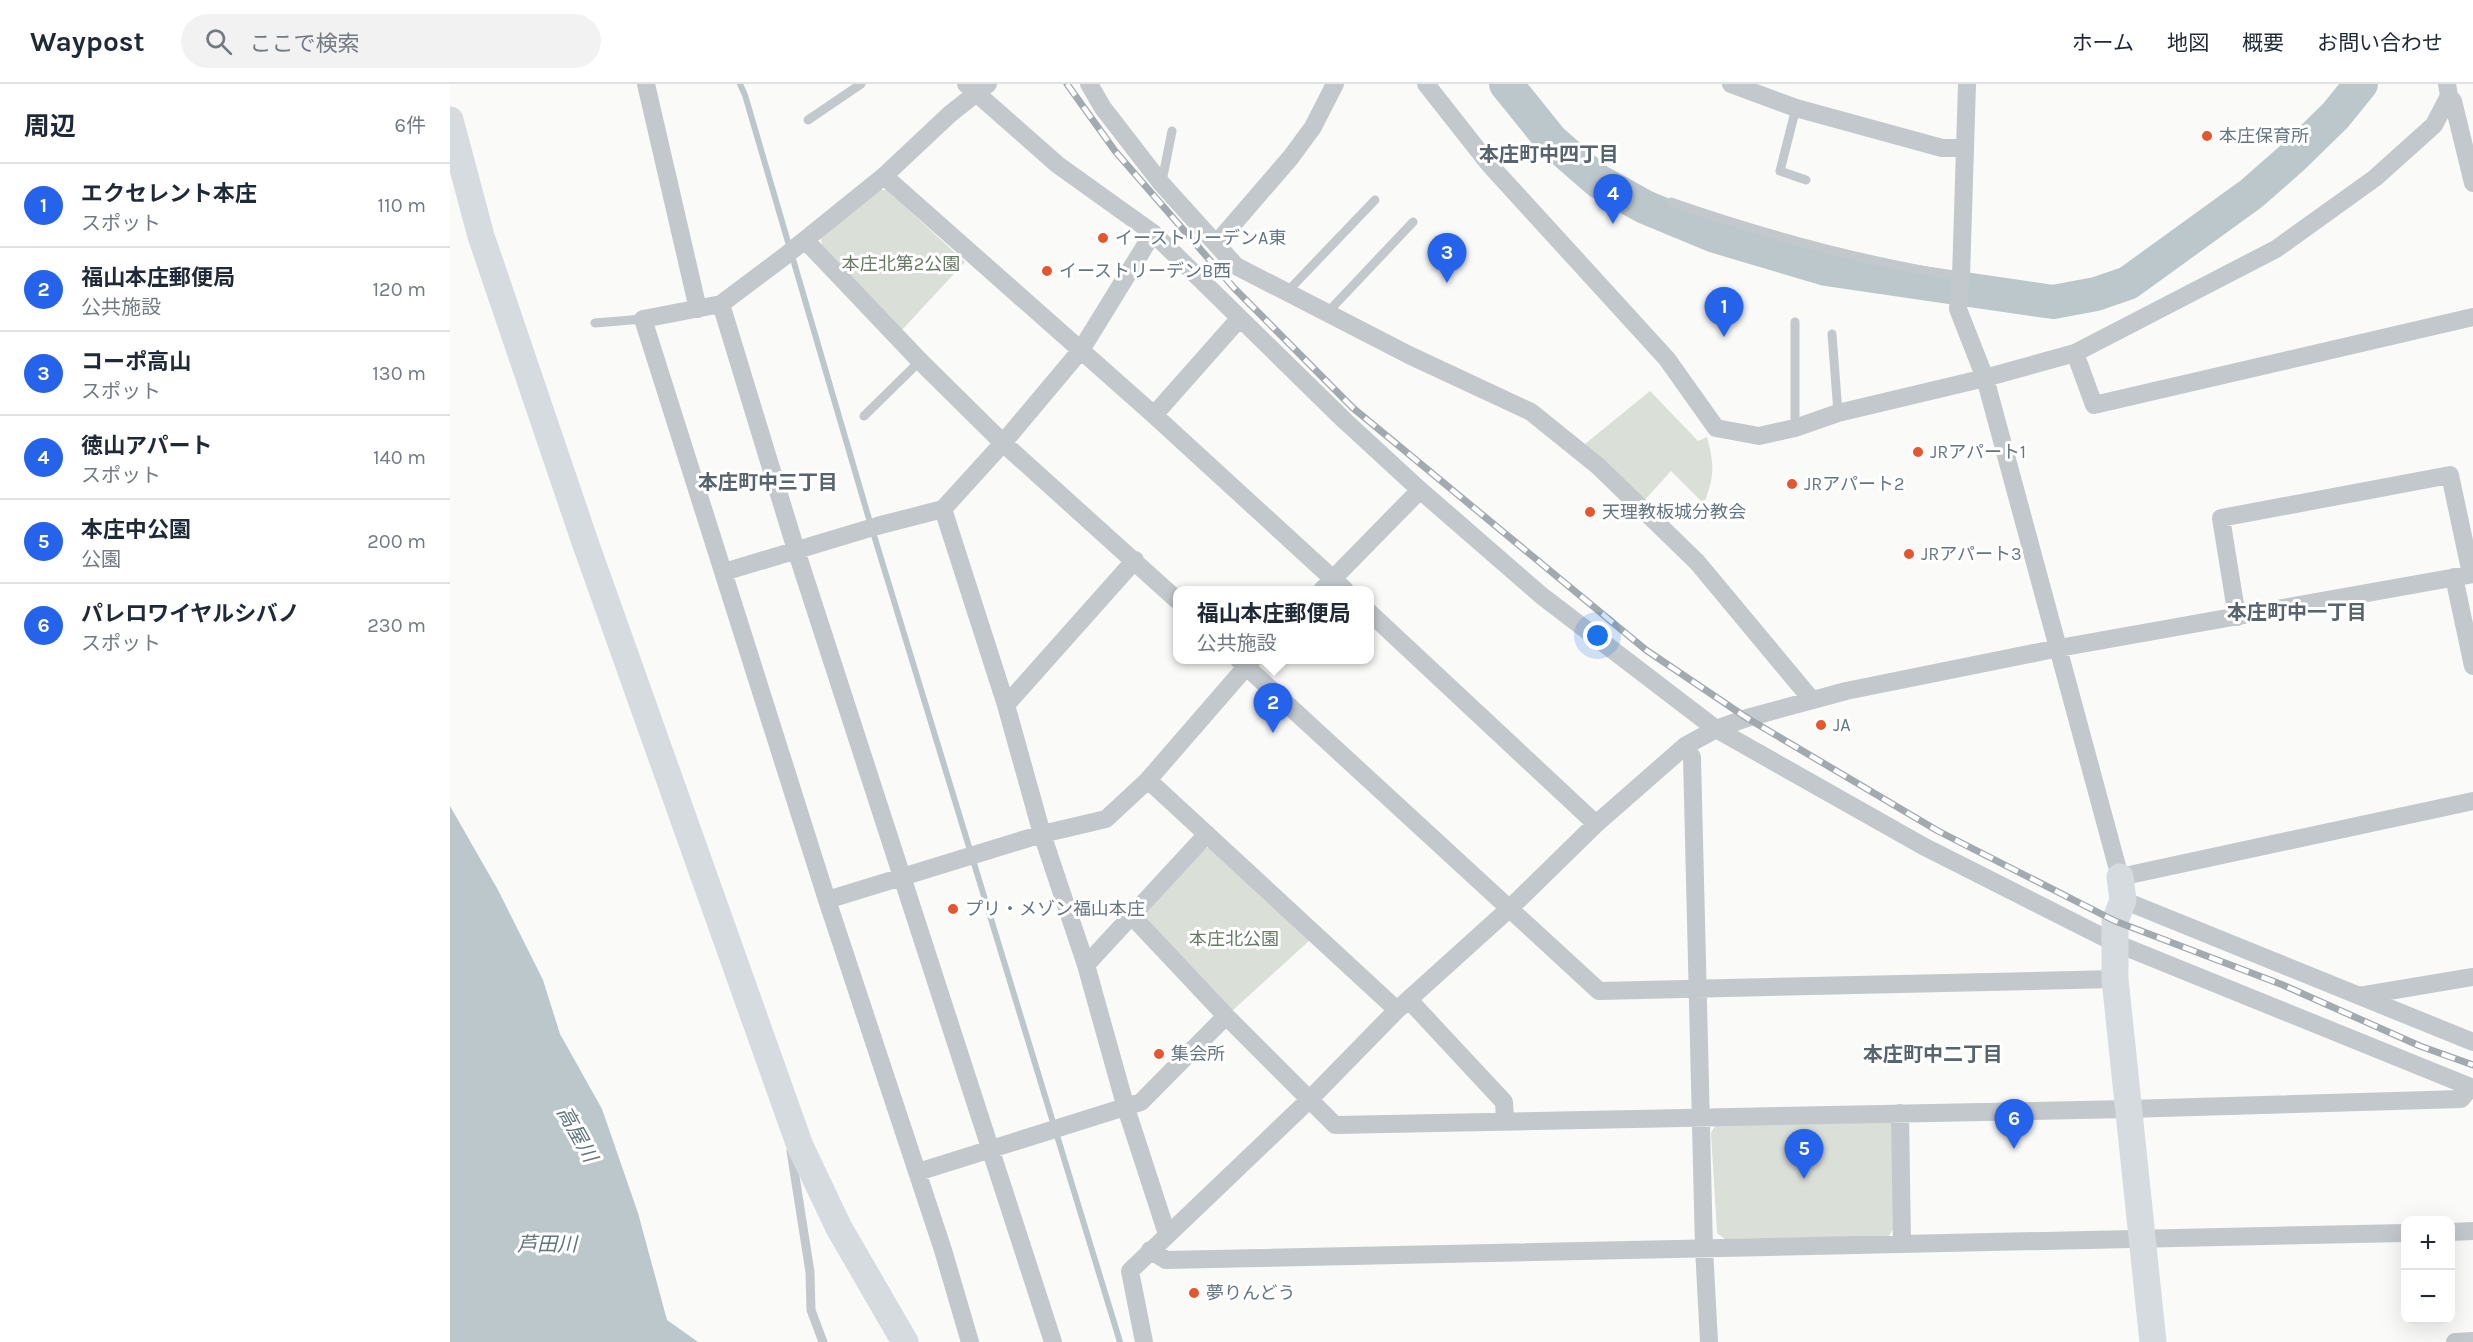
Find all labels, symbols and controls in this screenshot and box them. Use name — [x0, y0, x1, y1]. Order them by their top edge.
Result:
search box — [181, 14, 601, 68]
text: Waypost — [30, 25, 145, 58]
icon: search — [202, 25, 235, 58]
text: ここで検索 — [250, 31, 360, 57]
text: ホーム — [2072, 31, 2134, 55]
text: 地図 — [2167, 31, 2209, 55]
text: 概要 — [2242, 31, 2284, 55]
text: お問い合わせ — [2317, 31, 2443, 55]
text: 周辺 — [24, 111, 76, 142]
text: 6件 — [395, 114, 426, 137]
place label: 本庄保育所 — [2219, 125, 2309, 147]
marker: 本庄保育所 — [2200, 129, 2214, 143]
district label: 本庄町中四丁目 — [1479, 143, 1619, 166]
pin: 4 — [1594, 174, 1632, 224]
text: エクセレント本庄 — [81, 181, 257, 207]
text: 1 — [40, 194, 47, 217]
text: 110 m — [377, 194, 426, 217]
text: スポット — [81, 212, 161, 235]
place label: イーストリーデンA東 — [1115, 227, 1286, 249]
marker: イーストリーデンA東 — [1096, 231, 1110, 245]
pin: 3 — [1428, 234, 1466, 283]
park label: 本庄北第2公園 — [842, 253, 960, 275]
place label: イーストリーデンB西 — [1059, 260, 1231, 282]
marker: イーストリーデンB西 — [1040, 264, 1054, 278]
text: 福山本庄郵便局 — [81, 265, 235, 291]
text: 2 — [37, 278, 50, 301]
text: 120 m — [372, 278, 426, 301]
pin: 1 — [1704, 288, 1744, 337]
text: 公共施設 — [81, 296, 161, 319]
text: コーポ高山 — [81, 349, 191, 375]
text: 3 — [37, 362, 50, 385]
text: 130 m — [372, 362, 426, 385]
text: スポット — [81, 380, 161, 403]
text: 徳山アパート — [81, 433, 213, 459]
place label: JRアパート1 — [1930, 441, 2026, 463]
marker: JRアパート1 — [1911, 445, 1925, 459]
text: 4 — [38, 446, 49, 469]
text: 140 m — [373, 446, 426, 469]
text: スポット — [81, 464, 161, 487]
district label: 本庄町中三丁目 — [698, 471, 838, 494]
place label: JRアパート2 — [1804, 473, 1904, 495]
marker: JRアパート2 — [1785, 477, 1799, 491]
place label: 天理教板城分教会 — [1602, 501, 1746, 523]
marker: 天理教板城分教会 — [1583, 505, 1597, 519]
text: 本庄中公園 — [81, 517, 191, 543]
text: 5 — [38, 530, 49, 553]
text: 200 m — [367, 530, 426, 553]
place label: JRアパート3 — [1921, 543, 2022, 565]
marker: JRアパート3 — [1902, 547, 1916, 561]
text: 公園 — [81, 548, 121, 571]
popup — [1173, 586, 1374, 664]
text: パレロワイヤルシバノ — [81, 601, 300, 627]
text: 福山本庄郵便局 — [1196, 601, 1351, 627]
district label: 本庄町中一丁目 — [2227, 601, 2367, 624]
text: 6 — [37, 614, 50, 637]
text: 230 m — [367, 614, 426, 637]
your location — [1583, 621, 1612, 650]
text: スポット — [81, 632, 161, 655]
text: 公共施設 — [1196, 632, 1276, 655]
pin: 2 — [1254, 684, 1292, 733]
place label: JA — [1833, 714, 1851, 736]
marker: JA — [1814, 718, 1828, 732]
place label: プリ・メゾン福山本庄 — [965, 898, 1145, 920]
marker: プリ・メゾン福山本庄 — [946, 902, 960, 916]
park label: 本庄北公園 — [1189, 928, 1279, 950]
place label: 集会所 — [1171, 1043, 1225, 1065]
district label: 本庄町中二丁目 — [1863, 1043, 2003, 1066]
marker: 集会所 — [1152, 1047, 1166, 1061]
pin: 6 — [1994, 1100, 2034, 1149]
water label: 高屋川 — [552, 1102, 603, 1168]
pin: 5 — [1784, 1130, 1824, 1179]
map controls — [2401, 1216, 2455, 1324]
button: + — [2401, 1216, 2455, 1270]
water label: 芦田川 — [517, 1233, 579, 1256]
button: − — [2401, 1270, 2455, 1324]
place label: 夢りんどう — [1206, 1282, 1295, 1304]
marker: 夢りんどう — [1187, 1286, 1201, 1300]

